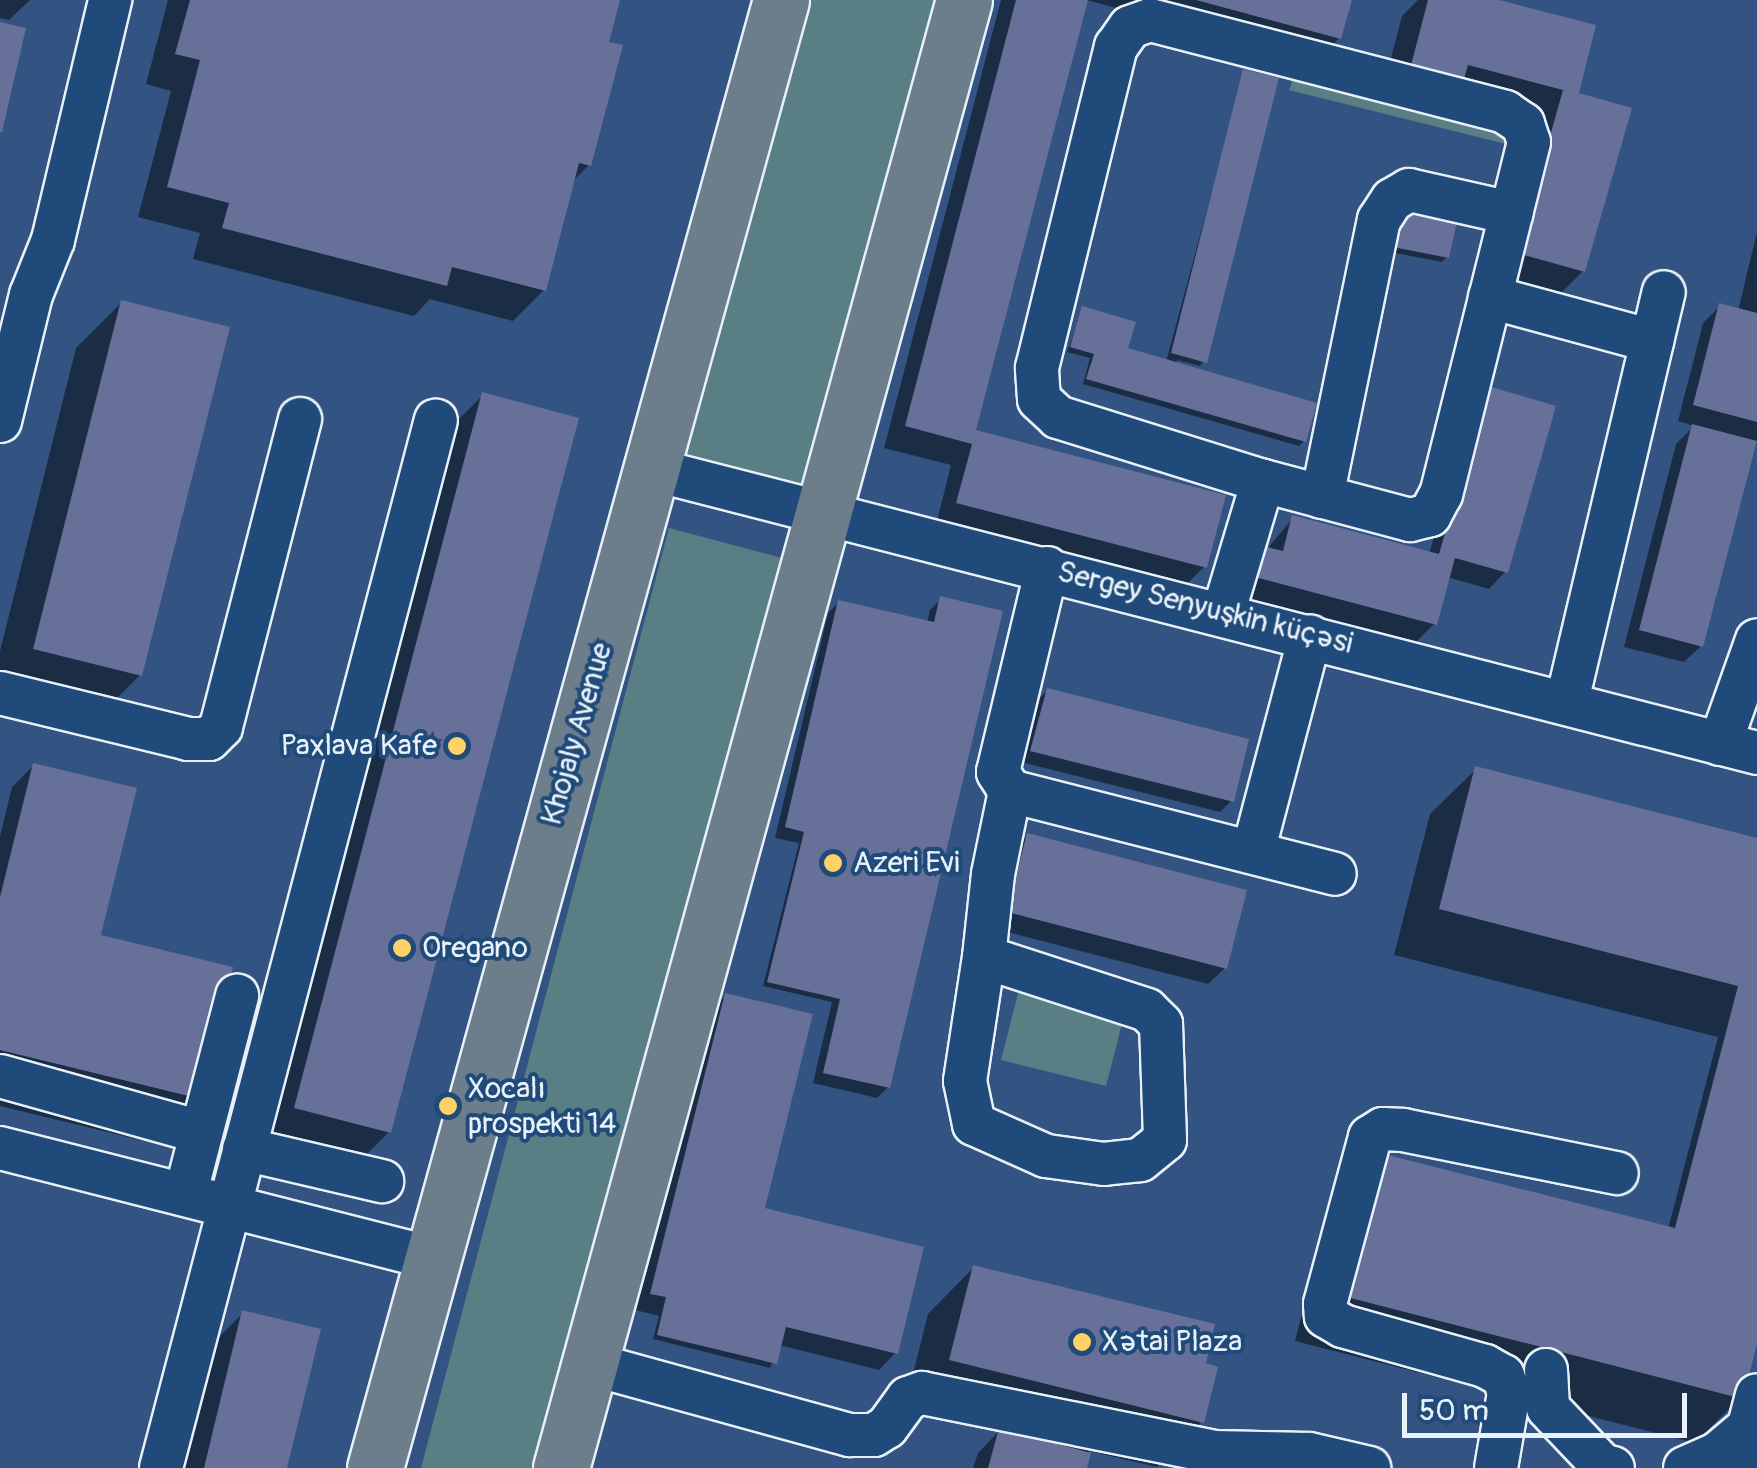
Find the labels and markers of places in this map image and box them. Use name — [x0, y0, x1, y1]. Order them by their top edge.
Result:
place label: Paxlava Kafe — [280, 728, 437, 764]
marker: Paxlava Kafe — [446, 735, 468, 757]
place label: Azeri Evi — [853, 845, 960, 881]
marker: Azeri Evi — [822, 852, 844, 874]
place label: Oregano — [422, 930, 528, 966]
marker: Oregano — [391, 937, 413, 959]
place label: Xocalı prospekti 14 — [468, 1071, 616, 1142]
marker: Xocalı prospekti 14 — [437, 1095, 459, 1117]
place label: Xətai Plaza — [1102, 1324, 1242, 1360]
marker: Xətai Plaza — [1071, 1331, 1093, 1353]

